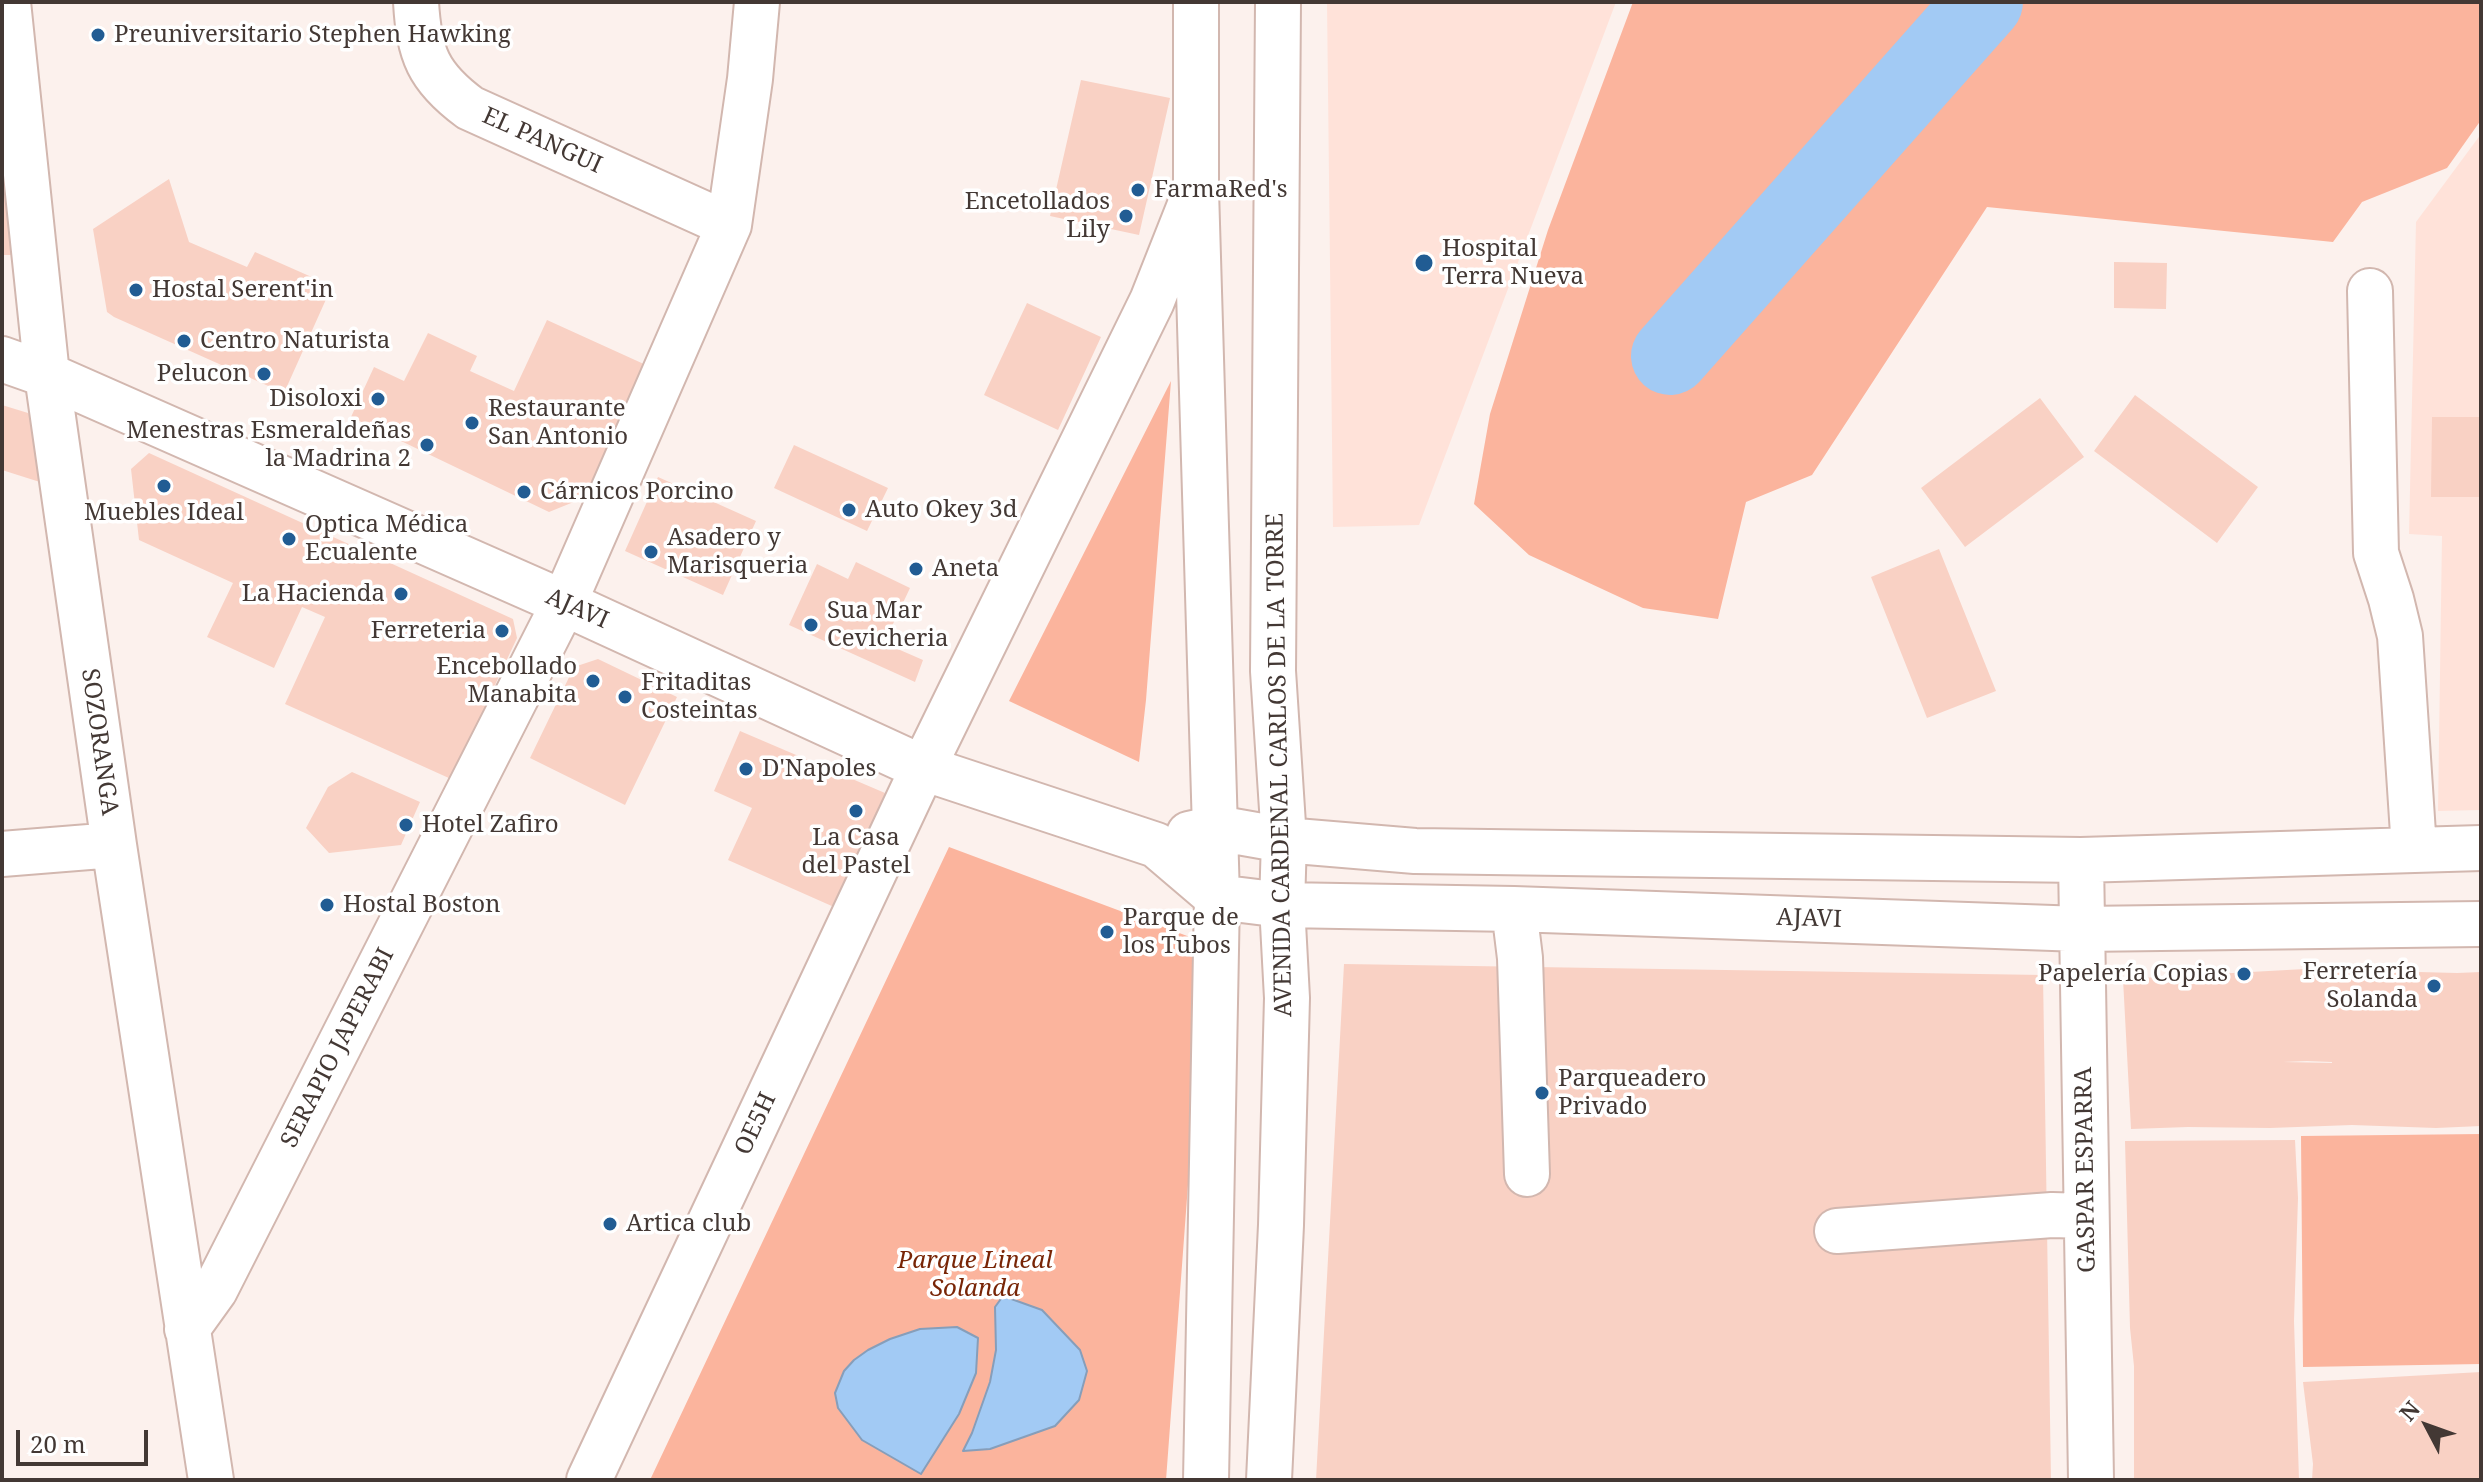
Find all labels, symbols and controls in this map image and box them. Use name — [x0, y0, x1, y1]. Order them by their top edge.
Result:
place label: Preuniversitario Stephen Hawking — [114, 21, 511, 49]
marker: Preuniversitario Stephen Hawking — [89, 26, 107, 44]
street label: EL PANGUI — [478, 102, 606, 180]
place label: FarmaRed's — [1154, 176, 1288, 204]
marker: FarmaRed's — [1129, 181, 1147, 199]
place label: Encetollados Lily — [965, 188, 1110, 244]
marker: Encetollados Lily — [1117, 207, 1135, 225]
place label: Hospital Terra Nueva — [1442, 235, 1584, 291]
marker: Hospital Terra Nueva — [1413, 252, 1435, 274]
place label: Hostal Serent'in — [152, 276, 334, 304]
marker: Hostal Serent'in — [127, 281, 145, 299]
place label: Centro Naturista — [200, 327, 390, 355]
marker: Centro Naturista — [175, 332, 193, 350]
place label: Pelucon — [157, 360, 248, 388]
marker: Pelucon — [255, 365, 273, 383]
place label: Disoloxi — [269, 385, 362, 413]
marker: Disoloxi — [369, 390, 387, 408]
place label: Restaurante San Antonio — [488, 395, 628, 451]
marker: Restaurante San Antonio — [463, 414, 481, 432]
place label: Menestras Esmeraldeñas la Madrina 2 — [126, 417, 411, 473]
marker: Menestras Esmeraldeñas la Madrina 2 — [418, 436, 436, 454]
marker: Muebles Ideal — [155, 477, 173, 495]
place label: Cárnicos Porcino — [540, 478, 734, 506]
marker: Cárnicos Porcino — [515, 483, 533, 501]
place label: Auto Okey 3d — [865, 496, 1017, 524]
place label: Muebles Ideal — [84, 499, 244, 527]
marker: Auto Okey 3d — [840, 501, 858, 519]
place label: Optica Médica Ecualente — [305, 511, 468, 567]
street label: AVENIDA CARDENAL CARLOS DE LA TORRE — [1261, 513, 1299, 1017]
place label: Asadero y Marisqueria — [667, 524, 808, 580]
marker: Optica Médica Ecualente — [280, 530, 298, 548]
marker: Asadero y Marisqueria — [642, 543, 660, 561]
place label: Aneta — [932, 555, 999, 583]
marker: Aneta — [907, 560, 925, 578]
place label: La Hacienda — [242, 580, 385, 608]
street label: AJAVI — [541, 583, 613, 635]
marker: La Hacienda — [392, 585, 410, 603]
place label: Sua Mar Cevicheria — [827, 597, 949, 653]
marker: Sua Mar Cevicheria — [802, 616, 820, 634]
place label: Ferreteria — [371, 617, 486, 645]
marker: Ferreteria — [493, 622, 511, 640]
place label: Encebollado Manabita — [436, 653, 577, 709]
street label: SOZORANGA — [74, 667, 124, 817]
place label: Fritaditas Costeintas — [641, 669, 758, 725]
marker: Encebollado Manabita — [584, 672, 602, 690]
marker: Fritaditas Costeintas — [616, 688, 634, 706]
place label: D'Napoles — [762, 755, 876, 783]
marker: D'Napoles — [737, 760, 755, 778]
marker: La Casa del Pastel — [847, 802, 865, 820]
place label: Hotel Zafiro — [422, 811, 559, 839]
marker: Hotel Zafiro — [397, 816, 415, 834]
place label: La Casa del Pastel — [802, 824, 910, 880]
place label: Hostal Boston — [343, 891, 500, 919]
marker: Hostal Boston — [318, 896, 336, 914]
street label: AJAVI — [1776, 903, 1842, 935]
place label: Parque de los Tubos — [1123, 904, 1239, 960]
marker: Parque de los Tubos — [1098, 923, 1116, 941]
street label: SERAPIO JAPERABI — [275, 943, 401, 1153]
place label: Ferretería Solanda — [2303, 958, 2418, 1014]
place label: Papelería Copias — [2038, 960, 2228, 988]
marker: Papelería Copias — [2235, 965, 2253, 983]
marker: Ferretería Solanda — [2425, 977, 2443, 995]
place label: Parqueadero Privado — [1558, 1065, 1706, 1121]
street label: GASPAR ESPARRA — [2070, 1067, 2102, 1273]
marker: Parqueadero Privado — [1533, 1084, 1551, 1102]
street label: OE5H — [729, 1088, 783, 1160]
place label: Artica club — [626, 1210, 751, 1238]
marker: Artica club — [601, 1215, 619, 1233]
park label: Parque Lineal Solanda — [897, 1247, 1053, 1303]
north arrow — [2387, 1386, 2467, 1466]
text: N — [2392, 1394, 2426, 1427]
scale bar — [20, 1414, 152, 1464]
text: 20 m — [30, 1427, 86, 1460]

